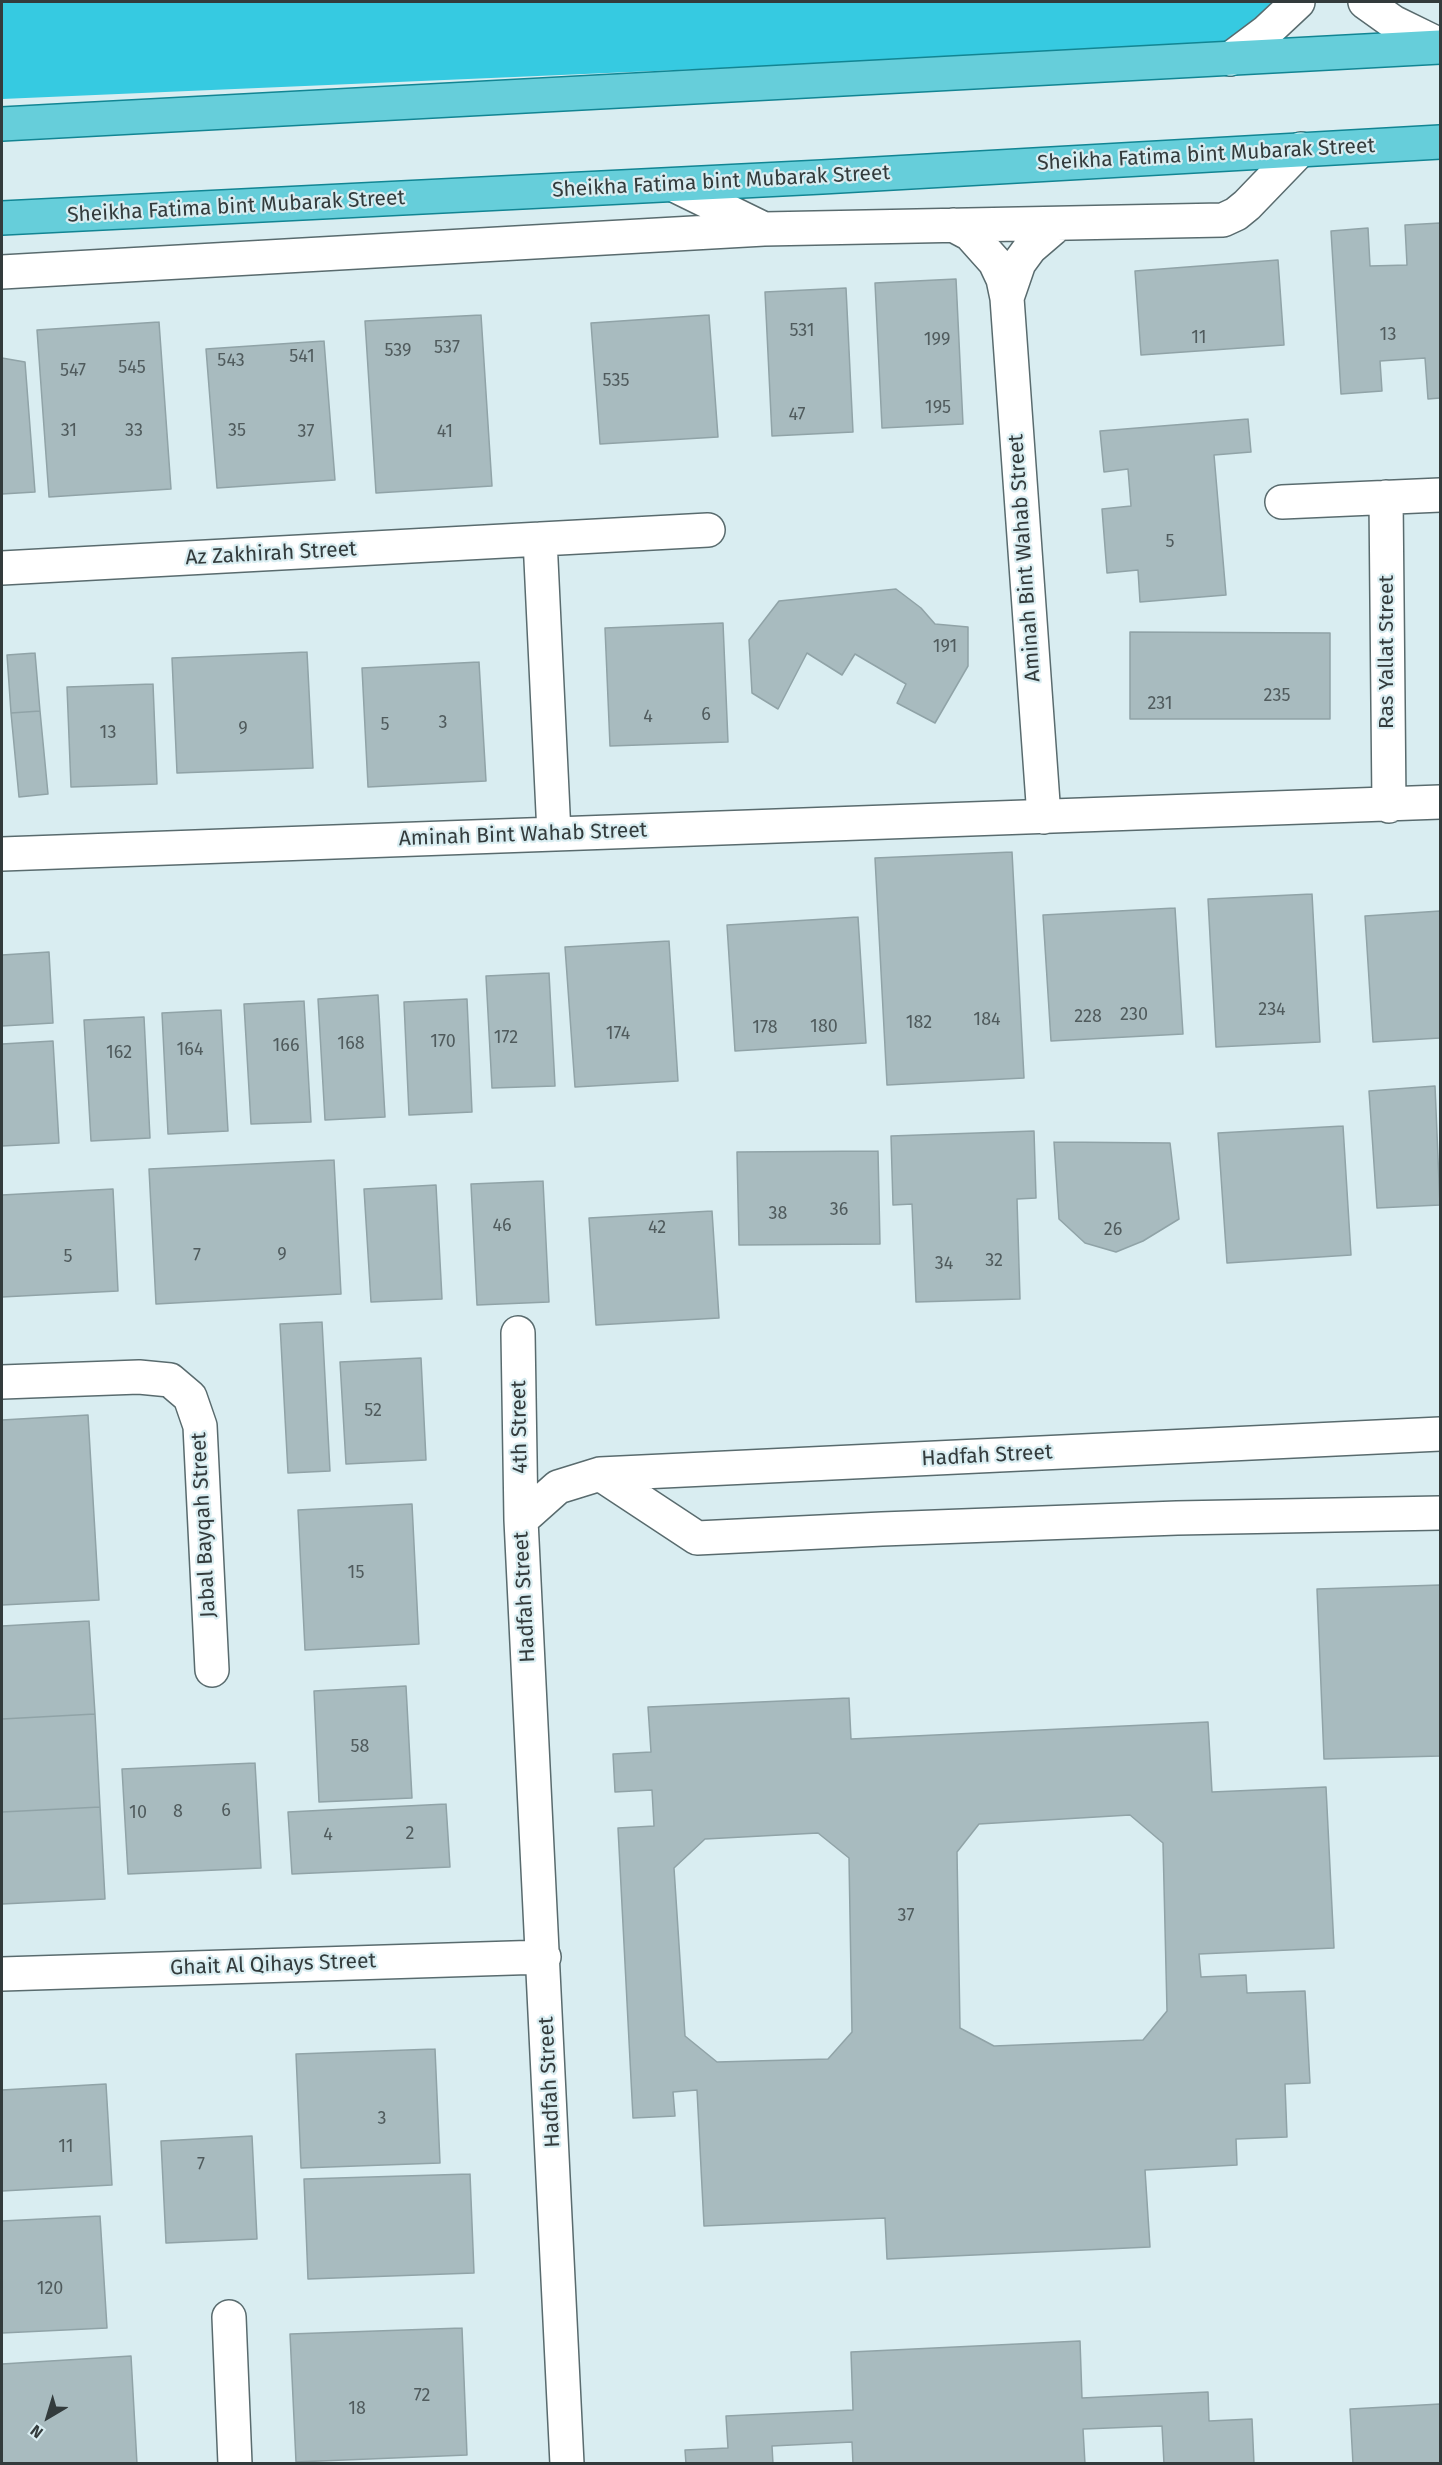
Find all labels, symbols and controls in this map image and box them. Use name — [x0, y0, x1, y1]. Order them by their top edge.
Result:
street label: Sheikha Fatima bint Mubarak Street — [1036, 134, 1376, 176]
street label: Sheikha Fatima bint Mubarak Street — [551, 161, 891, 203]
street label: Sheikha Fatima bint Mubarak Street — [66, 186, 406, 228]
house number: 531 — [789, 320, 815, 342]
house number: 13 — [1380, 324, 1396, 346]
house number: 11 — [1191, 327, 1207, 349]
house number: 199 — [924, 329, 950, 351]
house number: 537 — [434, 337, 460, 359]
house number: 539 — [384, 340, 412, 362]
house number: 541 — [289, 346, 315, 368]
house number: 543 — [217, 350, 245, 372]
house number: 545 — [118, 357, 146, 379]
house number: 547 — [60, 360, 86, 382]
house number: 535 — [603, 370, 629, 392]
house number: 195 — [925, 397, 951, 419]
house number: 47 — [788, 404, 806, 426]
house number: 31 — [61, 420, 77, 442]
house number: 33 — [125, 420, 143, 442]
house number: 35 — [228, 420, 246, 442]
house number: 37 — [298, 421, 314, 443]
house number: 41 — [437, 421, 453, 443]
street label: Aminah Bint Wahab Street — [1004, 433, 1046, 683]
house number: 5 — [1165, 531, 1175, 553]
street label: Az Zakhirah Street — [185, 537, 357, 571]
street label: Ras Yallat Street — [1374, 575, 1400, 729]
house number: 191 — [933, 636, 957, 658]
house number: 235 — [1264, 685, 1290, 707]
house number: 231 — [1147, 693, 1173, 715]
house number: 6 — [701, 704, 711, 726]
house number: 4 — [643, 706, 653, 728]
house number: 3 — [439, 712, 447, 734]
house number: 5 — [380, 714, 390, 736]
house number: 9 — [238, 718, 248, 740]
house number: 13 — [100, 722, 116, 744]
street label: Aminah Bint Wahab Street — [398, 818, 648, 852]
house number: 234 — [1258, 999, 1286, 1021]
house number: 230 — [1120, 1004, 1148, 1026]
house number: 228 — [1074, 1006, 1102, 1028]
house number: 184 — [973, 1009, 1001, 1031]
house number: 182 — [906, 1012, 932, 1034]
house number: 180 — [810, 1016, 838, 1038]
house number: 178 — [752, 1017, 778, 1039]
house number: 174 — [606, 1023, 630, 1045]
house number: 172 — [494, 1027, 518, 1049]
house number: 170 — [430, 1031, 456, 1053]
house number: 168 — [337, 1033, 365, 1055]
house number: 166 — [273, 1035, 299, 1057]
house number: 164 — [177, 1039, 203, 1061]
house number: 162 — [106, 1042, 132, 1064]
house number: 36 — [830, 1199, 848, 1221]
house number: 38 — [769, 1203, 787, 1225]
house number: 46 — [492, 1215, 512, 1237]
house number: 42 — [648, 1217, 666, 1239]
house number: 26 — [1104, 1219, 1122, 1241]
house number: 9 — [277, 1244, 287, 1266]
house number: 7 — [193, 1245, 201, 1267]
house number: 5 — [63, 1246, 73, 1268]
house number: 32 — [985, 1250, 1003, 1272]
house number: 34 — [935, 1253, 953, 1275]
street label: 4th Street — [507, 1380, 533, 1474]
house number: 52 — [364, 1400, 382, 1422]
street label: Jabal Bayqah Street — [187, 1431, 221, 1619]
street label: Hadfah Street — [921, 1440, 1053, 1472]
street label: Hadfah Street — [509, 1531, 541, 1663]
house number: 15 — [348, 1562, 364, 1584]
house number: 58 — [351, 1736, 369, 1758]
house number: 6 — [221, 1800, 231, 1822]
house number: 8 — [173, 1801, 183, 1823]
house number: 10 — [129, 1802, 147, 1824]
house number: 2 — [406, 1823, 414, 1845]
house number: 4 — [323, 1824, 333, 1846]
house number: 37 — [898, 1905, 914, 1927]
street label: Ghait Al Qihays Street — [170, 1949, 376, 1981]
street label: Hadfah Street — [534, 2016, 566, 2148]
house number: 3 — [378, 2108, 386, 2130]
house number: 11 — [58, 2136, 74, 2158]
house number: 7 — [197, 2154, 205, 2176]
house number: 120 — [37, 2278, 63, 2300]
house number: 72 — [414, 2385, 430, 2407]
north arrow — [18, 2387, 78, 2447]
house number: 18 — [348, 2398, 366, 2420]
text: N — [27, 2421, 47, 2442]

